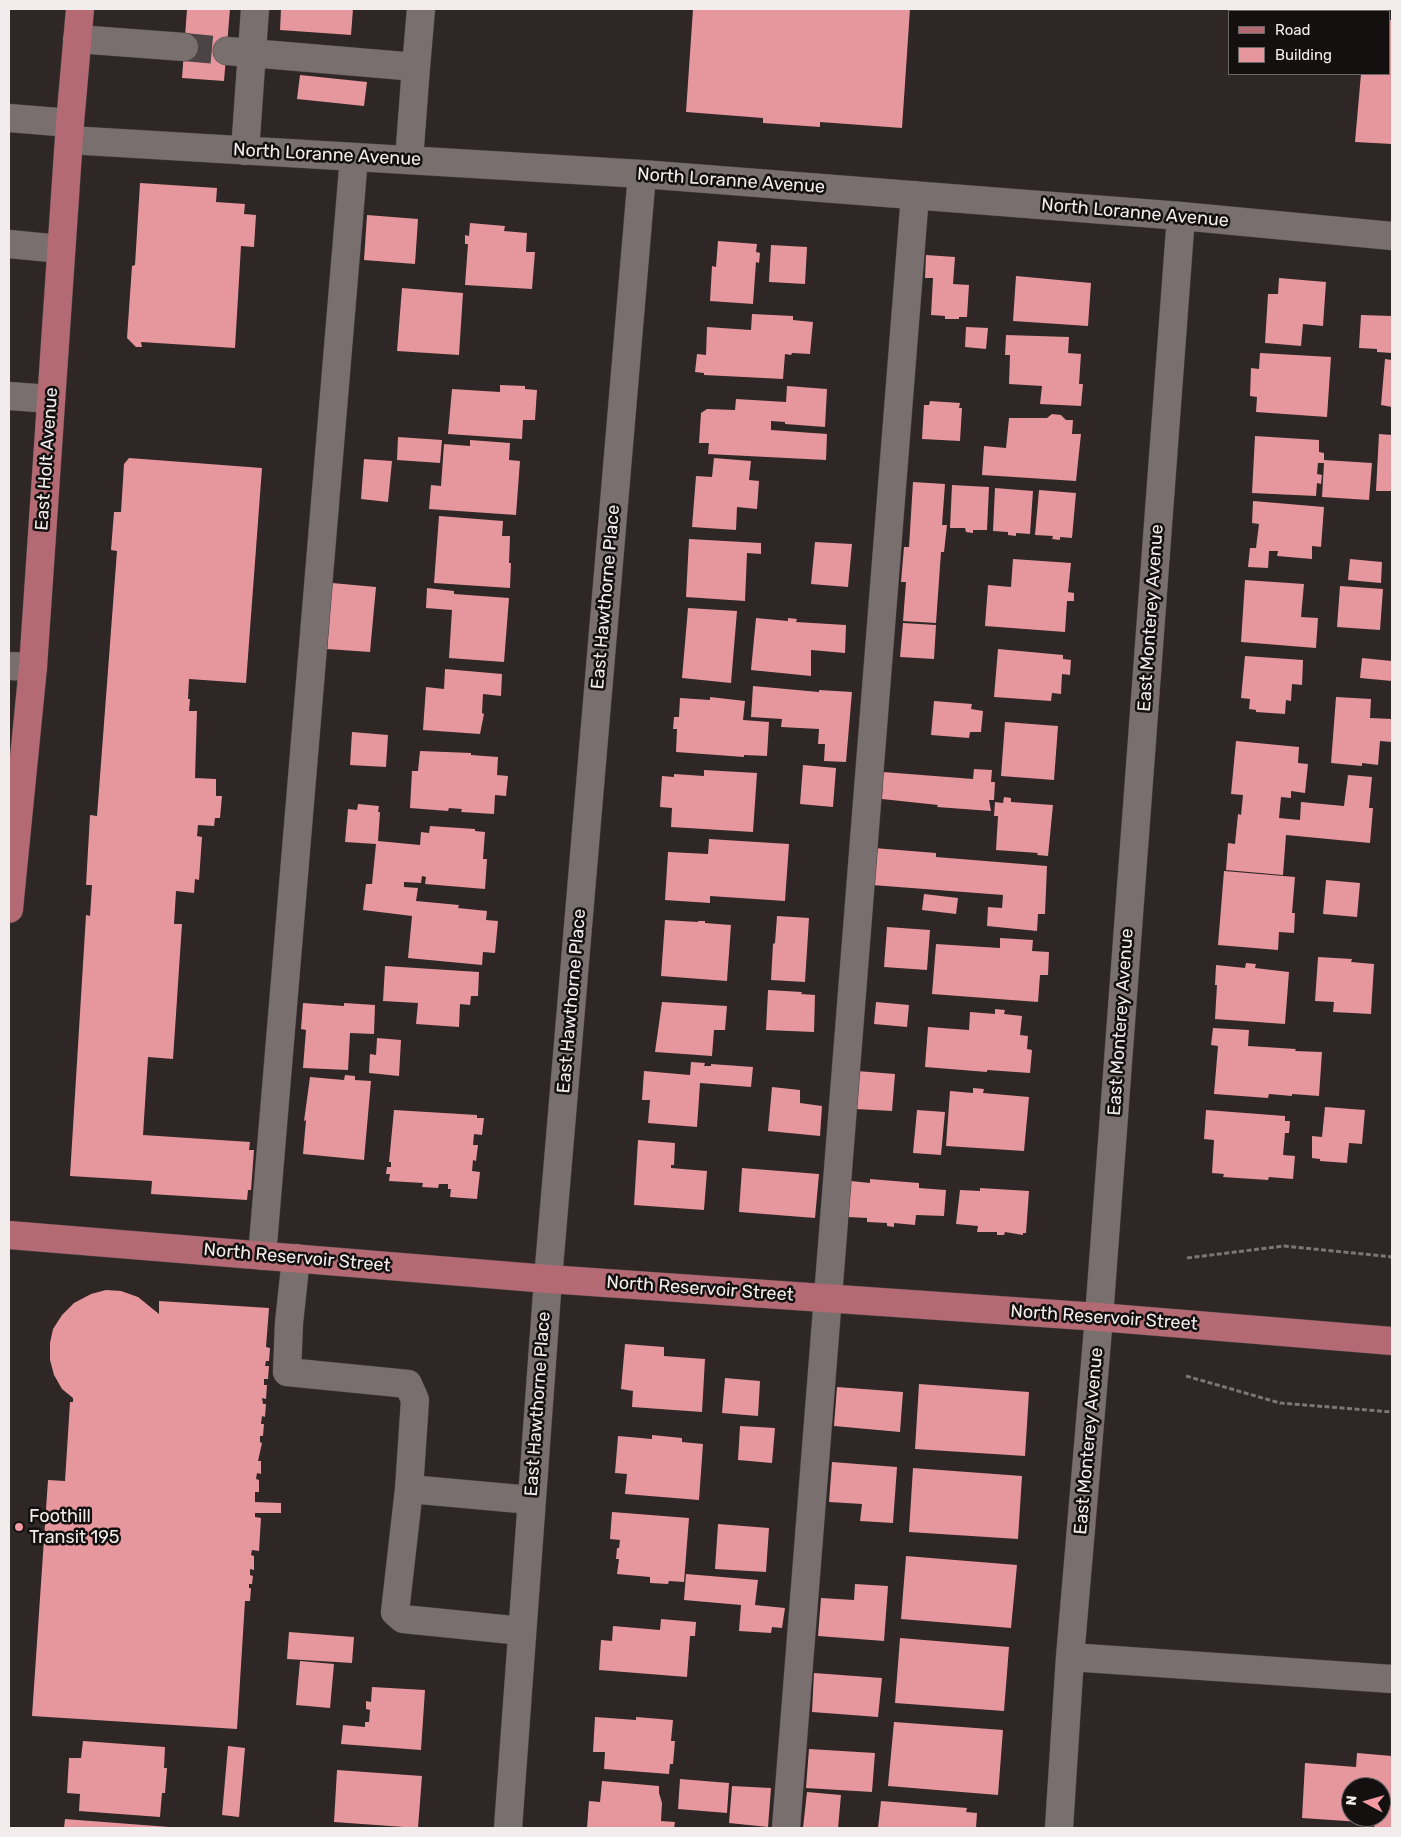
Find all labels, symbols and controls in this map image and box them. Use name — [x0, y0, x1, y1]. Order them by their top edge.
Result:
legend — [1228, 10, 1391, 75]
text: Road — [1275, 21, 1311, 39]
text: Building — [1275, 46, 1332, 64]
street label: North Loranne Avenue — [232, 139, 422, 171]
street label: North Loranne Avenue — [636, 164, 826, 198]
street label: North Loranne Avenue — [1040, 194, 1230, 232]
street label: East Holt Avenue — [31, 387, 63, 531]
street label: East Hawthorne Place — [587, 504, 625, 690]
street label: East Monterey Avenue — [1134, 524, 1168, 712]
street label: East Hawthorne Place — [553, 908, 591, 1094]
street label: East Monterey Avenue — [1104, 928, 1138, 1116]
street label: North Reservoir Street — [203, 1239, 391, 1277]
street label: North Reservoir Street — [606, 1272, 794, 1306]
street label: North Reservoir Street — [1010, 1301, 1198, 1335]
street label: East Hawthorne Place — [521, 1311, 555, 1497]
street label: East Monterey Avenue — [1070, 1347, 1108, 1535]
place label: Foothill Transit 195 — [29, 1506, 120, 1548]
marker: Foothill Transit 195 — [13, 1521, 25, 1533]
north arrow — [1341, 1777, 1391, 1827]
text: N — [1343, 1795, 1361, 1806]

